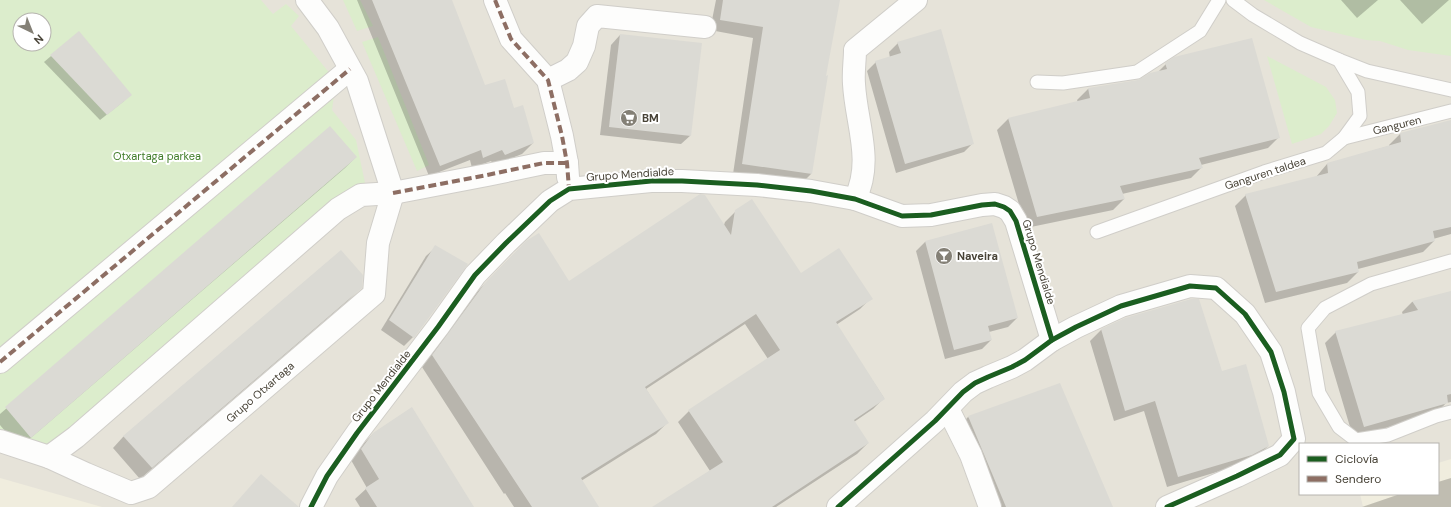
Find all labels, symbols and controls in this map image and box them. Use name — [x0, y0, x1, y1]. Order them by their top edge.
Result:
north arrow — [12, 12, 52, 52]
text: N — [31, 31, 47, 47]
supermarket icon: BM — [619, 108, 639, 128]
place label: BM — [642, 111, 659, 125]
street label: Ganguren — [1371, 112, 1423, 138]
park label: Otxartaga parkea — [113, 149, 201, 163]
street label: Ganguren taldea — [1223, 153, 1307, 193]
street label: Grupo Mendialde — [586, 164, 674, 184]
street label: Grupo Mendialde — [1019, 218, 1059, 306]
bar icon: Naveira — [934, 246, 954, 266]
place label: Naveira — [957, 249, 998, 263]
street label: Grupo Mendialde — [348, 347, 414, 425]
street label: Grupo Otxartaga — [223, 359, 297, 425]
legend — [1299, 443, 1439, 495]
text: Ciclovía — [1335, 451, 1378, 467]
text: Sendero — [1335, 471, 1381, 487]

